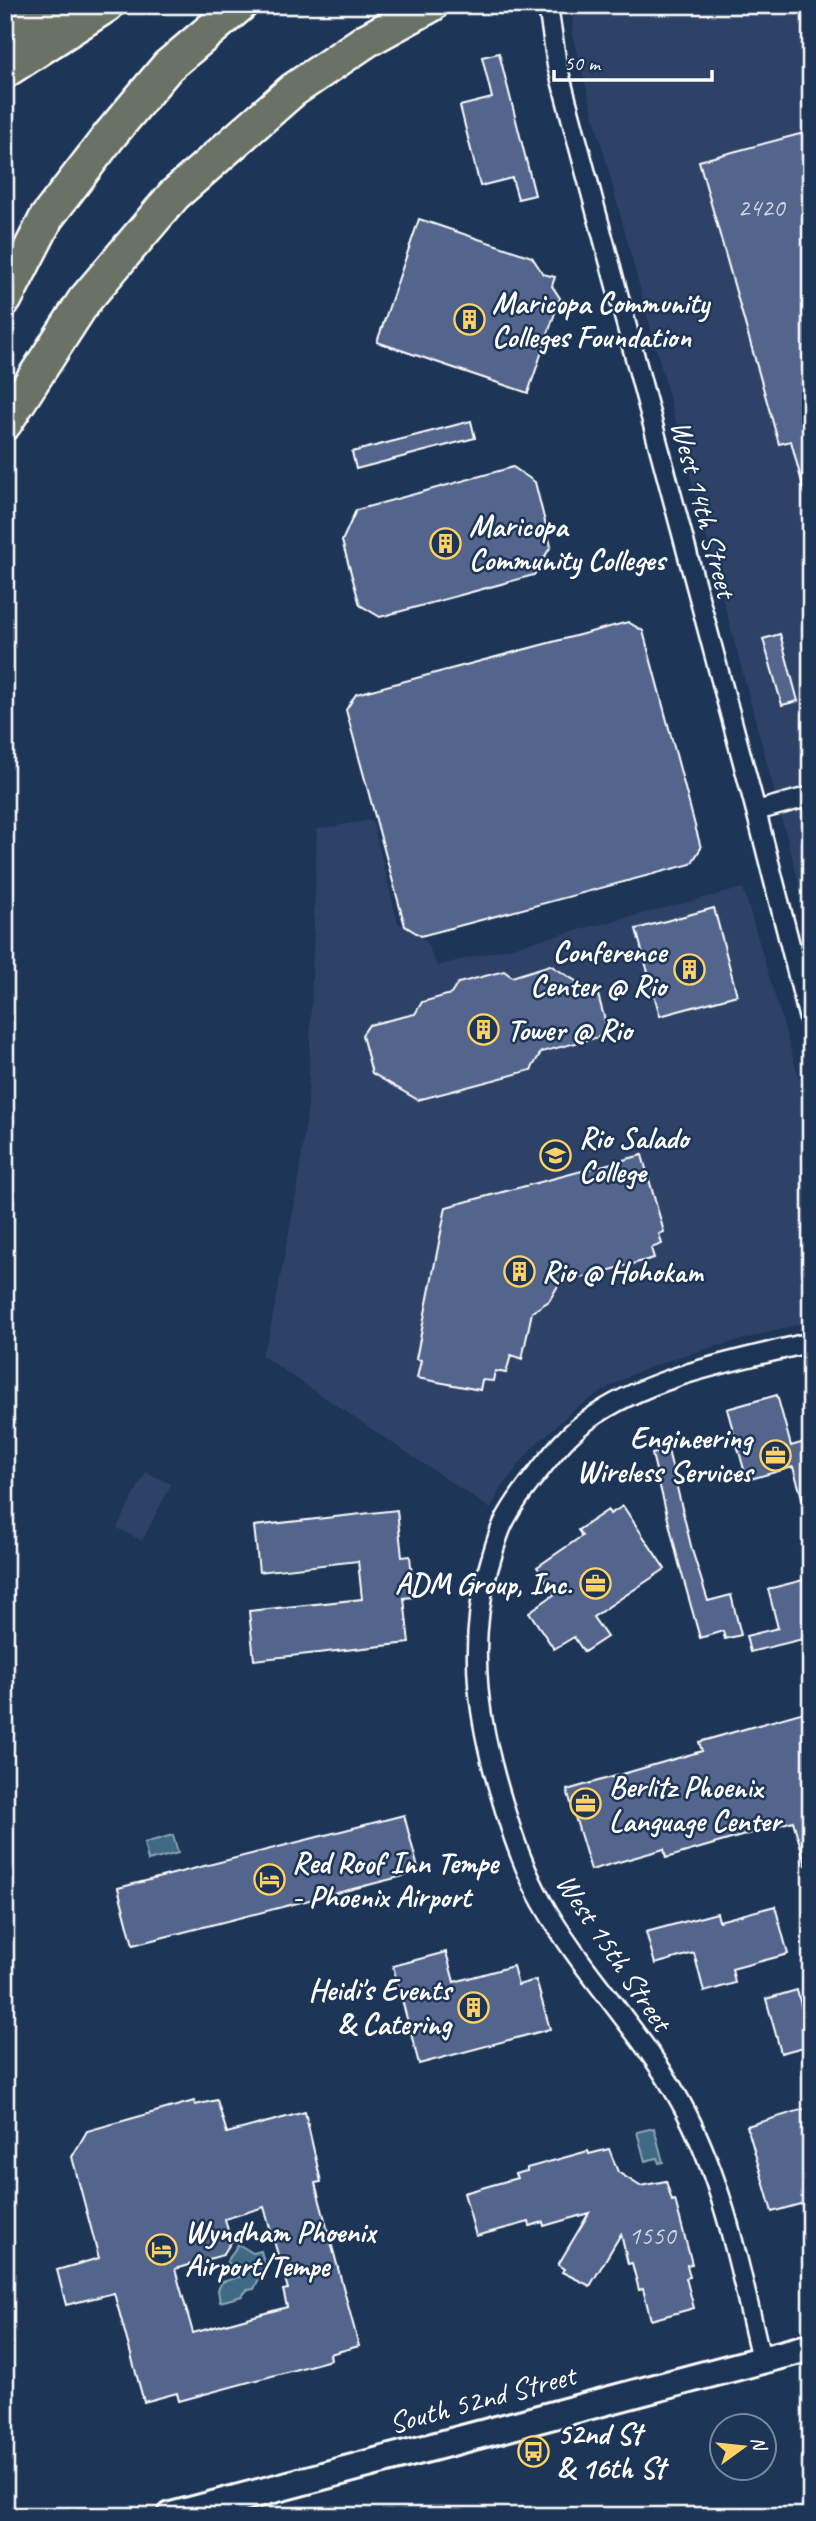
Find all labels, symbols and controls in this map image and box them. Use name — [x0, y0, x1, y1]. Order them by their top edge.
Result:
scale bar — [554, 38, 711, 82]
text: 50 m — [564, 50, 602, 76]
house number: 2420 — [738, 191, 787, 224]
place label: Maricopa Community Colleges Foundation — [492, 284, 712, 356]
building icon: Maricopa Community Colleges Foundation — [452, 303, 486, 337]
street label: West 14th Street — [662, 416, 747, 605]
place label: Maricopa Community Colleges — [469, 507, 669, 580]
building icon: Maricopa Community Colleges — [429, 526, 463, 560]
place label: Conference Center @ Rio — [530, 933, 669, 1005]
building icon: Conference Center @ Rio — [672, 952, 706, 986]
place label: Tower @ Rio — [507, 1011, 635, 1049]
building icon: Tower @ Rio — [467, 1013, 501, 1047]
place label: Rio Salado College — [579, 1119, 692, 1191]
school or university icon: Rio Salado College — [539, 1138, 573, 1172]
place label: Rio @ Hohokam — [542, 1253, 705, 1291]
building icon: Rio @ Hohokam — [502, 1255, 536, 1289]
place label: Engineering Wireless Services — [577, 1419, 755, 1491]
office icon: Engineering Wireless Services — [758, 1438, 792, 1472]
place label: ADM Group, Inc. — [395, 1565, 573, 1603]
office icon: ADM Group, Inc. — [578, 1567, 612, 1601]
place label: Berlitz Phoenix Language Center — [609, 1768, 784, 1840]
office icon: Berlitz Phoenix Language Center — [569, 1787, 603, 1821]
place label: Red Roof Inn Tempe - Phoenix Airport — [292, 1844, 500, 1916]
hotel icon: Red Roof Inn Tempe - Phoenix Airport — [252, 1863, 286, 1897]
street label: West 15th Street — [547, 1866, 682, 2040]
place label: Heidi's Events & Catering — [309, 1971, 454, 2043]
building icon: Heidi's Events & Catering — [457, 1990, 491, 2024]
place label: Wyndham Phoenix Airport/Tempe — [185, 2213, 378, 2285]
house number: 1550 — [629, 2219, 678, 2252]
hotel icon: Wyndham Phoenix Airport/Tempe — [145, 2232, 179, 2266]
street label: South 52nd Street — [385, 2355, 582, 2442]
north arrow — [708, 2412, 778, 2482]
place label: 52nd St & 16th St — [557, 2415, 670, 2487]
bus stop icon: 52nd St & 16th St — [517, 2434, 551, 2468]
text: N — [745, 2434, 772, 2455]

